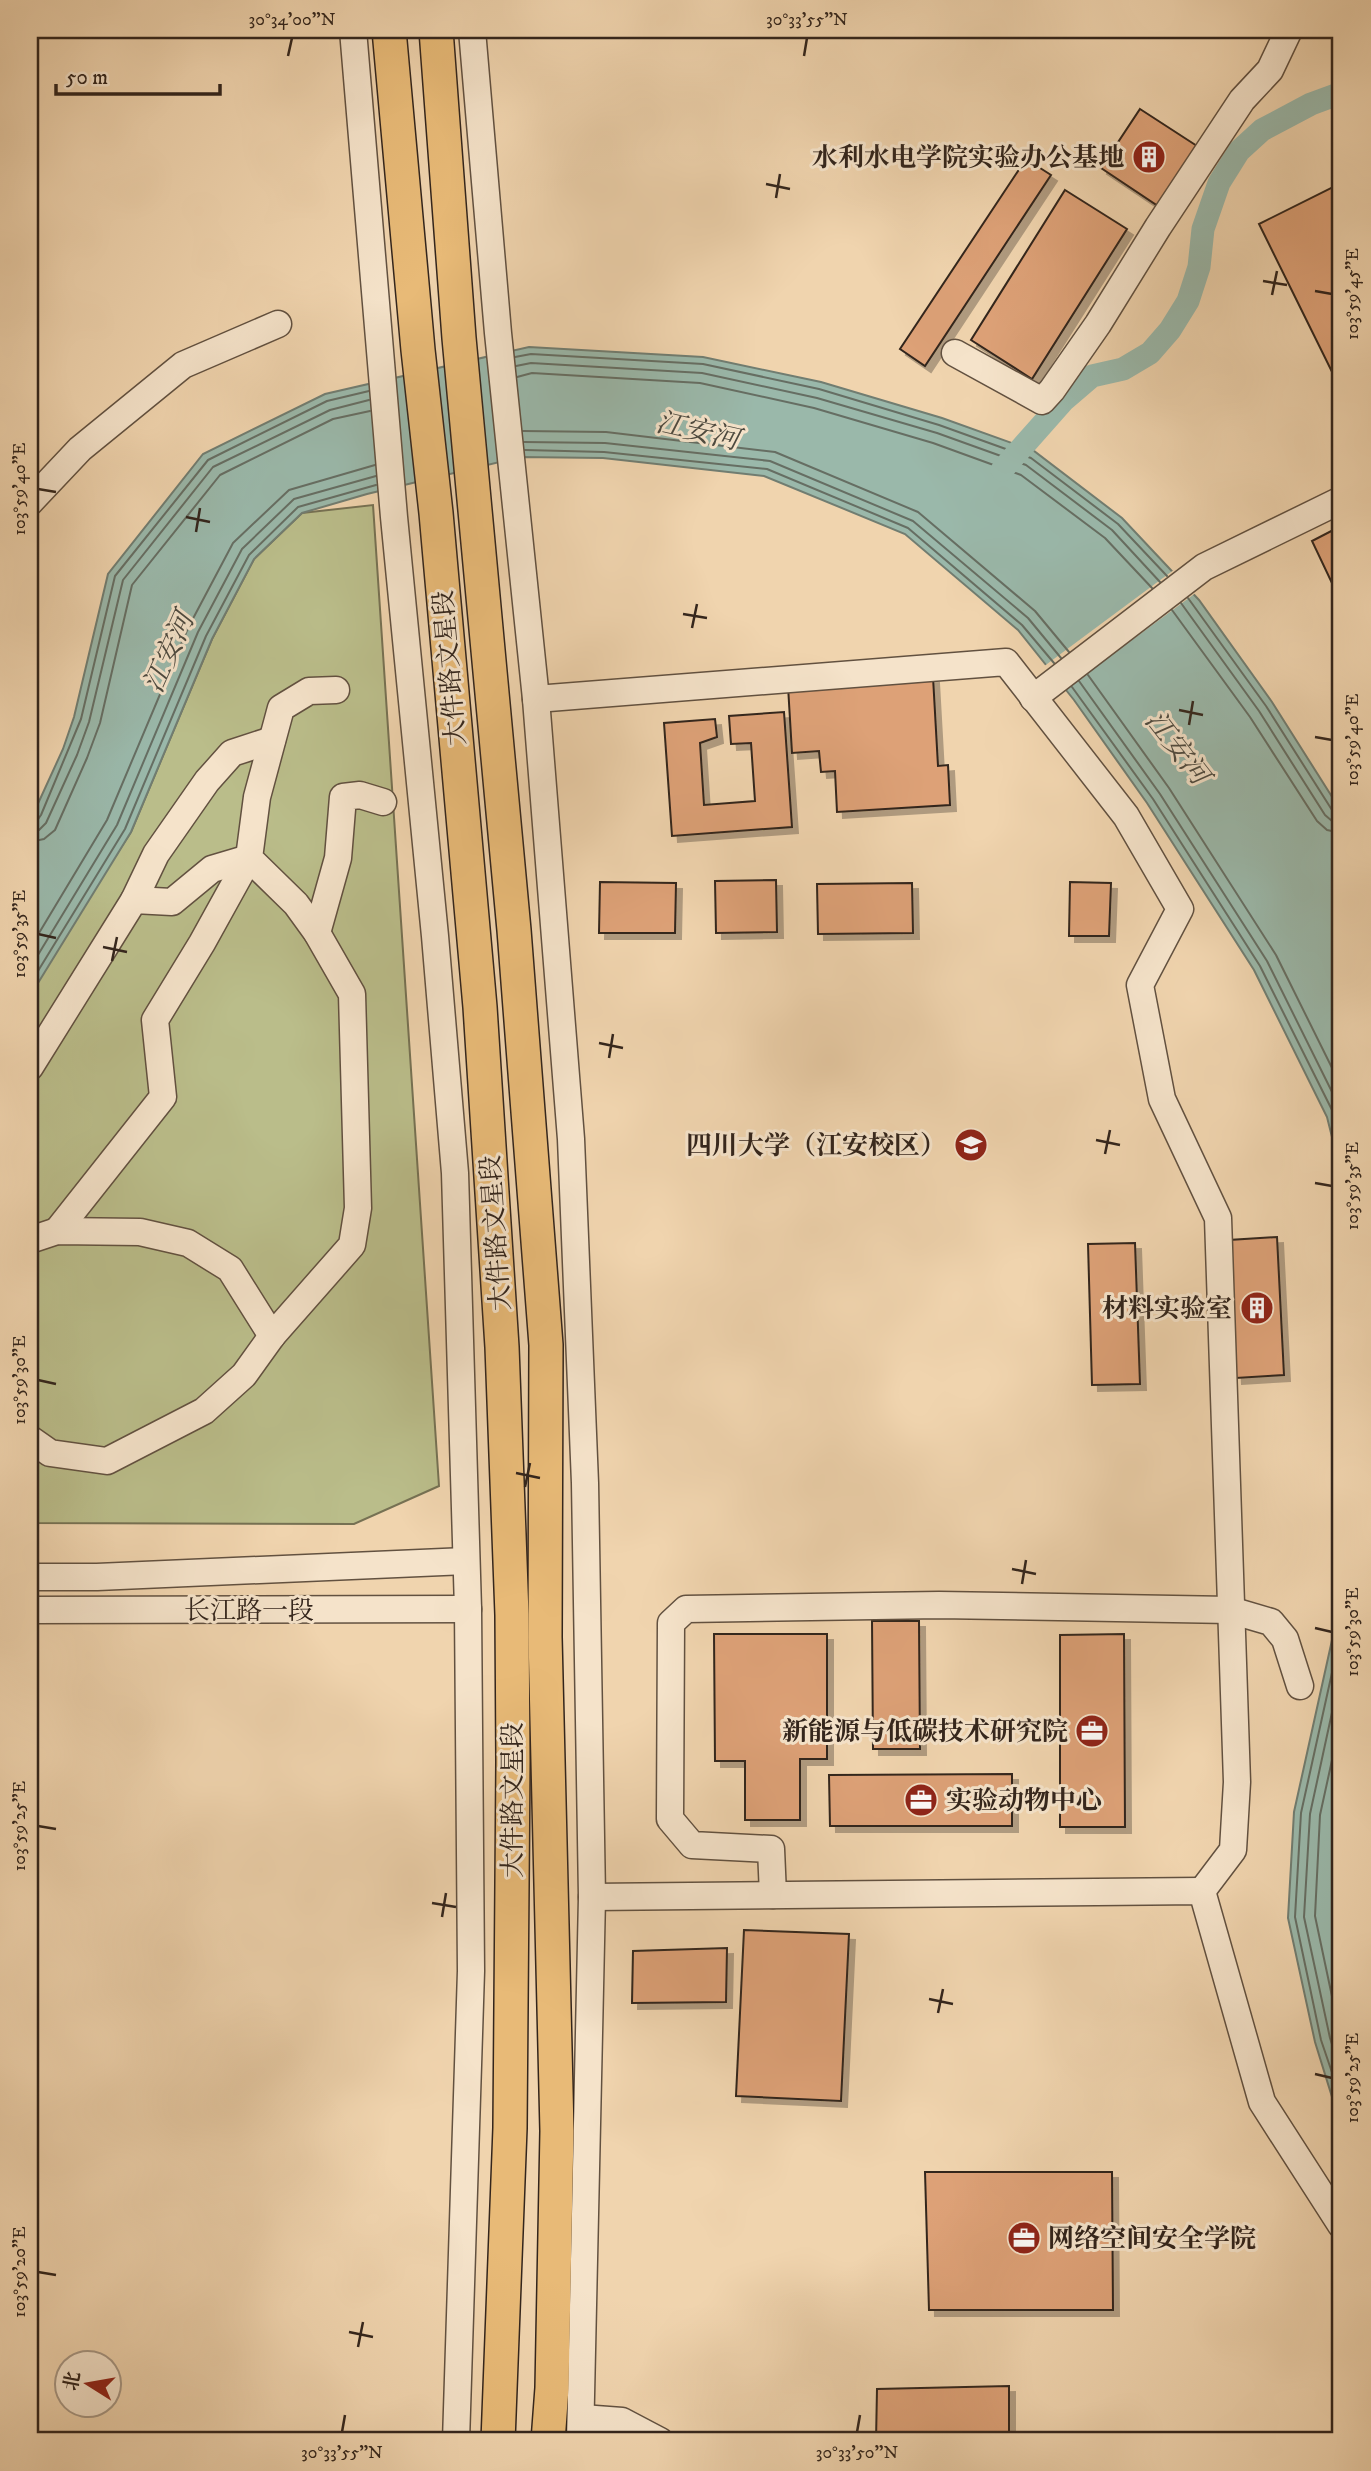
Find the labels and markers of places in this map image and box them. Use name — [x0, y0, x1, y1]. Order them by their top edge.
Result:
building icon: 水利水电学院实验办公基地 — [1130, 138, 1168, 176]
place label: 水利水电学院实验办公基地 — [812, 142, 1124, 175]
school or university icon: 四川大学（江安校区） — [952, 1126, 990, 1164]
place label: 四川大学（江安校区） — [686, 1130, 946, 1163]
building icon: 材料实验室 — [1238, 1289, 1276, 1327]
place label: 材料实验室 — [1102, 1293, 1232, 1326]
office icon: 新能源与低碳技术研究院 — [1073, 1712, 1111, 1750]
place label: 新能源与低碳技术研究院 — [782, 1716, 1068, 1749]
office icon: 实验动物中心 — [902, 1781, 940, 1819]
place label: 实验动物中心 — [946, 1785, 1102, 1818]
office icon: 网络空间安全学院 — [1005, 2219, 1043, 2257]
place label: 网络空间安全学院 — [1048, 2223, 1256, 2256]

